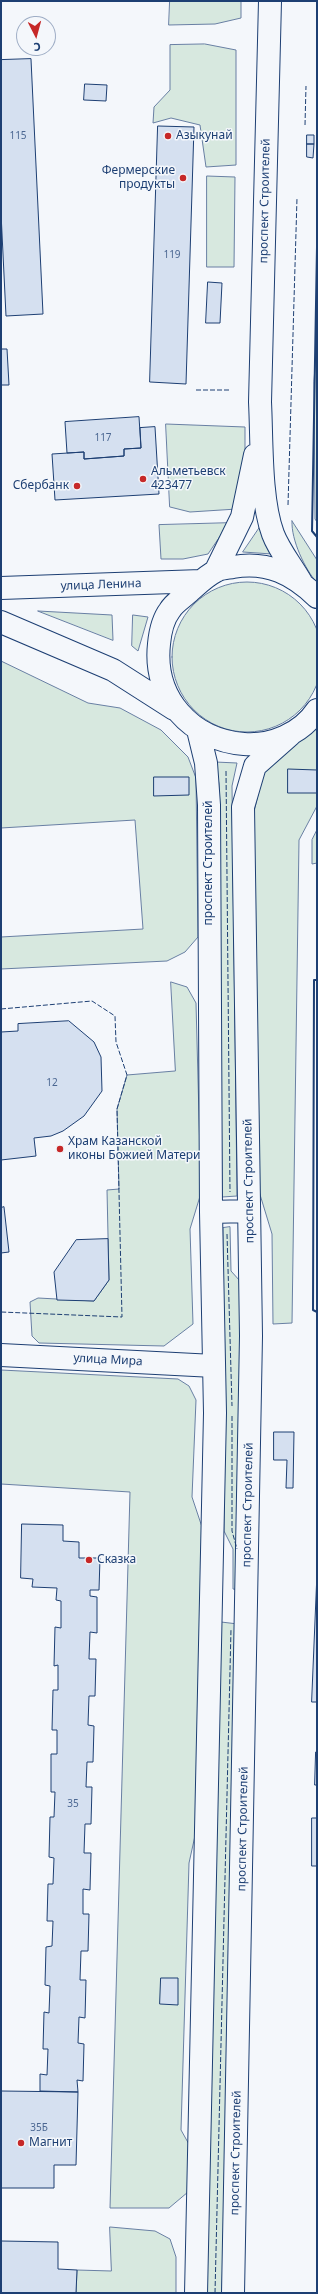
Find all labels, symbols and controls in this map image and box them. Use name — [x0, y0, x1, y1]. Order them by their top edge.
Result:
north arrow — [16, 16, 56, 56]
text: С — [33, 40, 42, 55]
place label: Азыкунай — [176, 129, 233, 143]
house number: 115 — [9, 130, 27, 142]
marker: Азыкунай — [163, 131, 173, 141]
street label: проспект Строителей — [257, 138, 273, 264]
place label: Фермерские продукты — [102, 164, 175, 192]
marker: Фермерские продукты — [178, 173, 188, 183]
house number: 119 — [163, 249, 181, 261]
house number: 117 — [94, 432, 112, 444]
place label: Альметьевск 423477 — [151, 465, 226, 493]
marker: Альметьевск 423477 — [138, 474, 148, 484]
place label: Сбербанк — [13, 479, 69, 493]
marker: Сбербанк — [72, 481, 82, 491]
street label: улица Ленина — [60, 576, 142, 594]
street label: проспект Строителей — [202, 801, 216, 925]
house number: 12 — [46, 1077, 58, 1089]
street label: проспект Строителей — [241, 1118, 257, 1244]
place label: Храм Казанской иконы Божией Матери — [68, 1135, 201, 1163]
marker: Храм Казанской иконы Божией Матери — [55, 1144, 65, 1154]
street label: улица Мира — [73, 1351, 143, 1369]
street label: проспект Строителей — [240, 1442, 256, 1568]
place label: Сказка — [97, 1553, 136, 1567]
marker: Сказка — [84, 1555, 94, 1565]
street label: проспект Строителей — [235, 1766, 251, 1892]
house number: 35 — [67, 1798, 79, 1810]
street label: проспект Строителей — [228, 2090, 244, 2216]
house number: 35Б — [30, 2122, 48, 2134]
place label: Магнит — [29, 2136, 72, 2150]
marker: Магнит — [16, 2138, 26, 2148]

